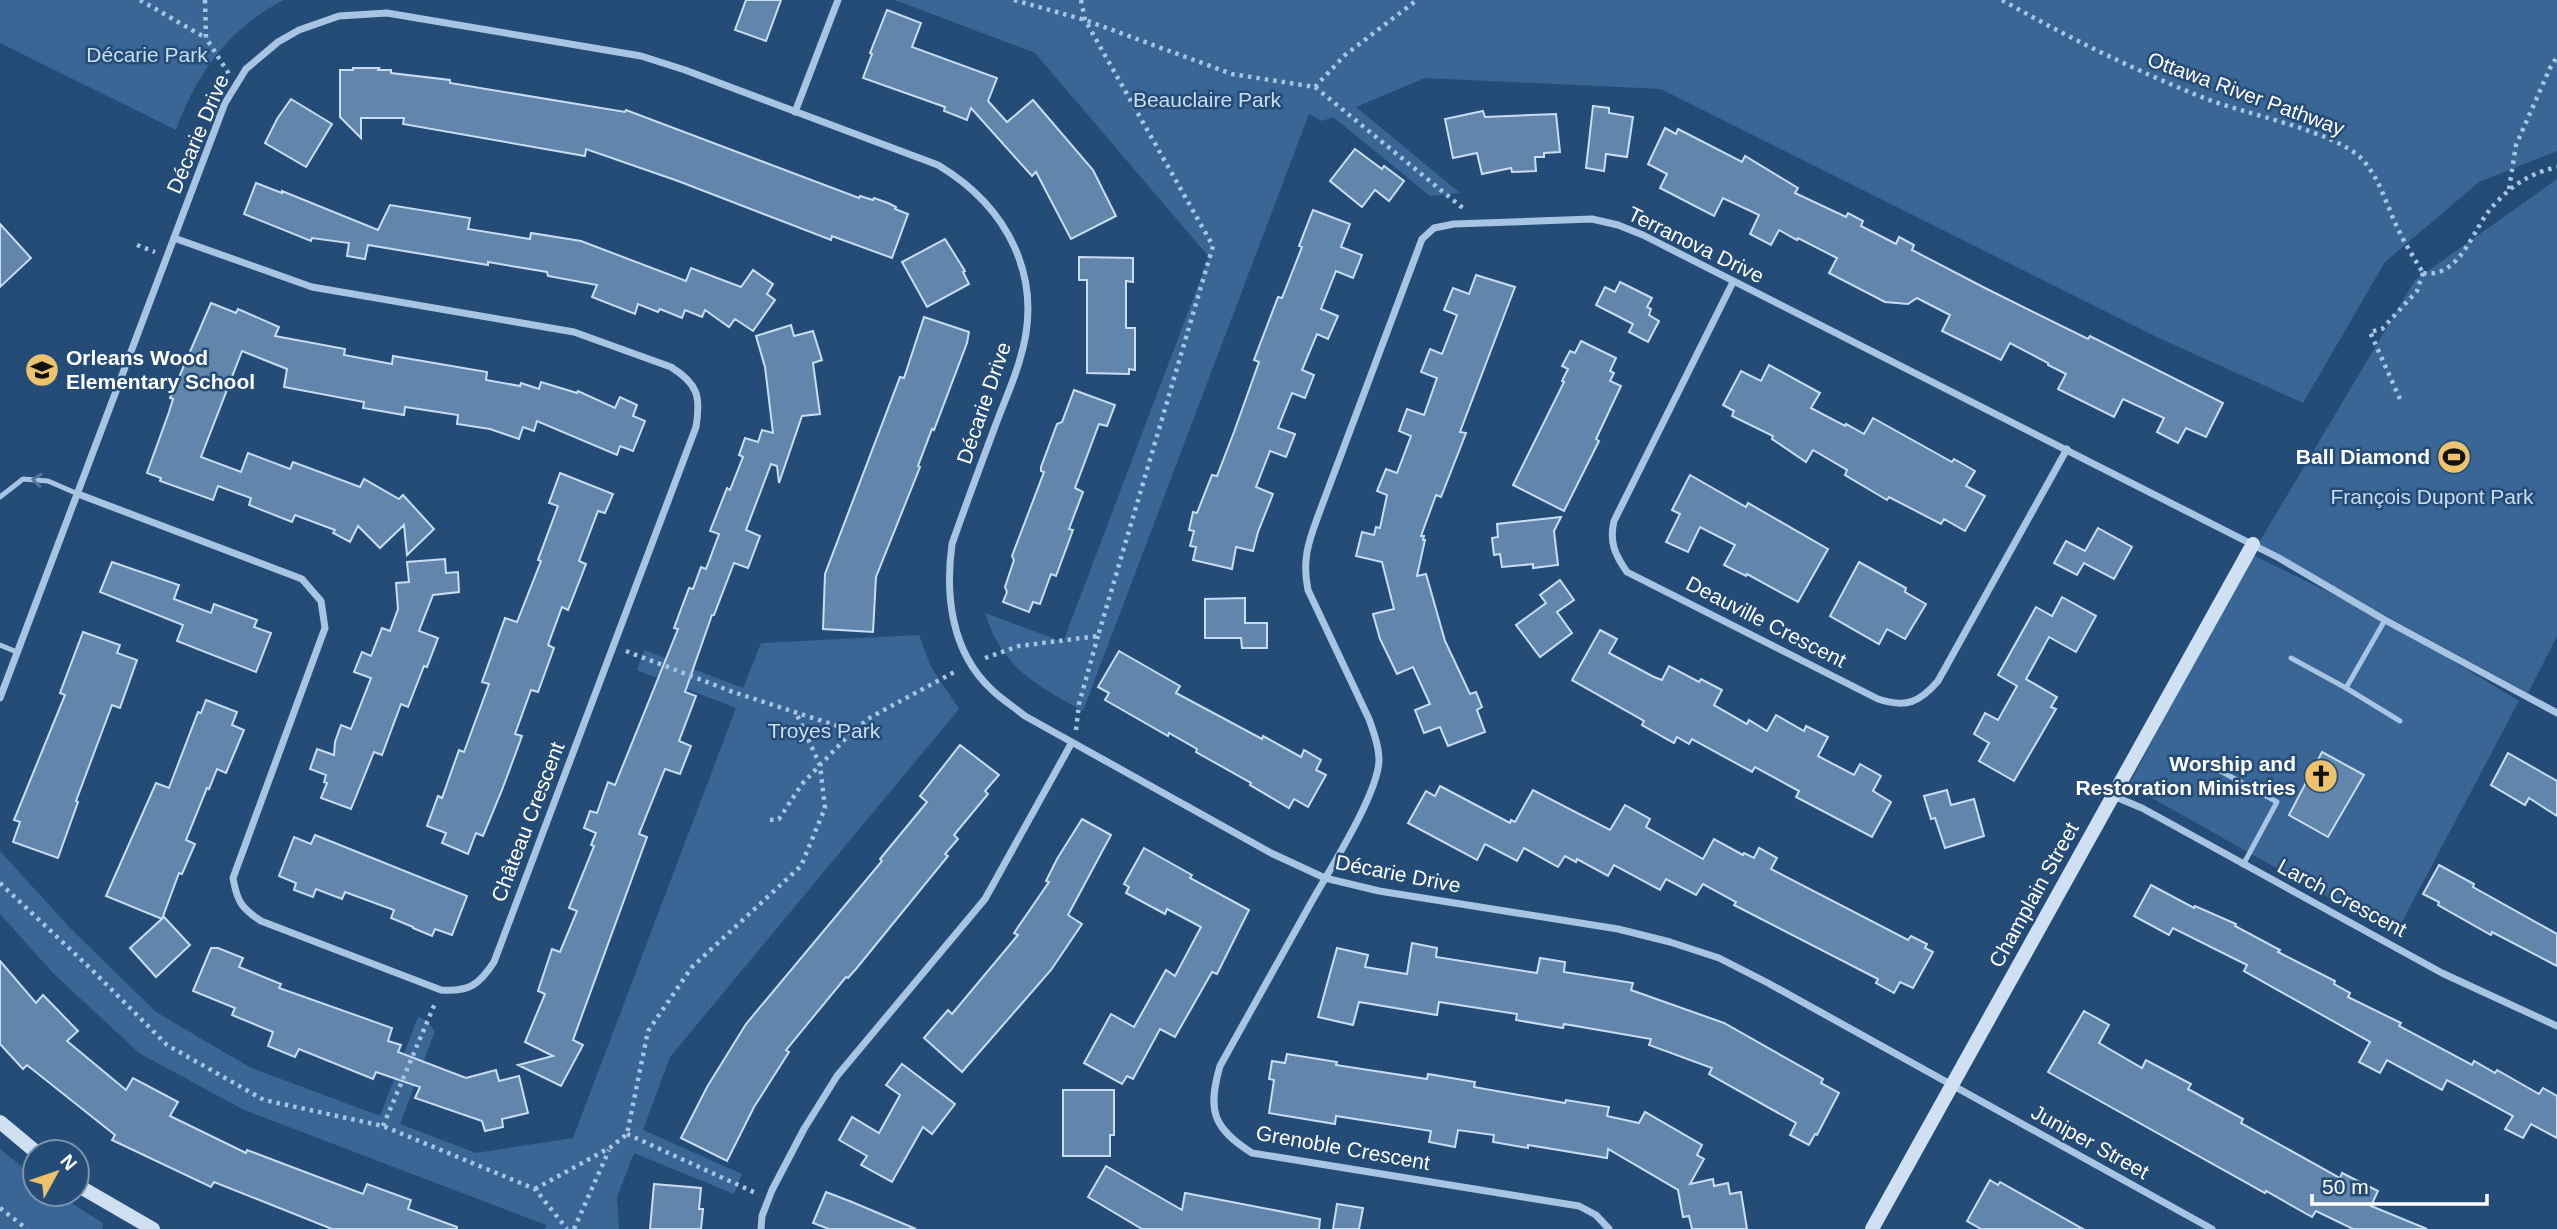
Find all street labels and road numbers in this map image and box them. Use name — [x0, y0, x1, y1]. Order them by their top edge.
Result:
street label: Ottawa River Pathway — [2145, 47, 2348, 140]
street label: Décarie Drive — [162, 71, 233, 197]
street label: Terranova Drive — [1625, 202, 1768, 287]
street label: Décarie Drive — [952, 339, 1015, 467]
street label: Deauville Crescent — [1682, 571, 1850, 672]
street label: Château Crescent — [486, 739, 569, 905]
street label: Champlain Street — [1984, 818, 2083, 971]
street label: Décarie Drive — [1333, 850, 1463, 897]
street label: Larch Crescent — [2274, 854, 2411, 941]
street label: Juniper Street — [2027, 1100, 2153, 1183]
street label: Grenoble Crescent — [1254, 1121, 1432, 1174]

